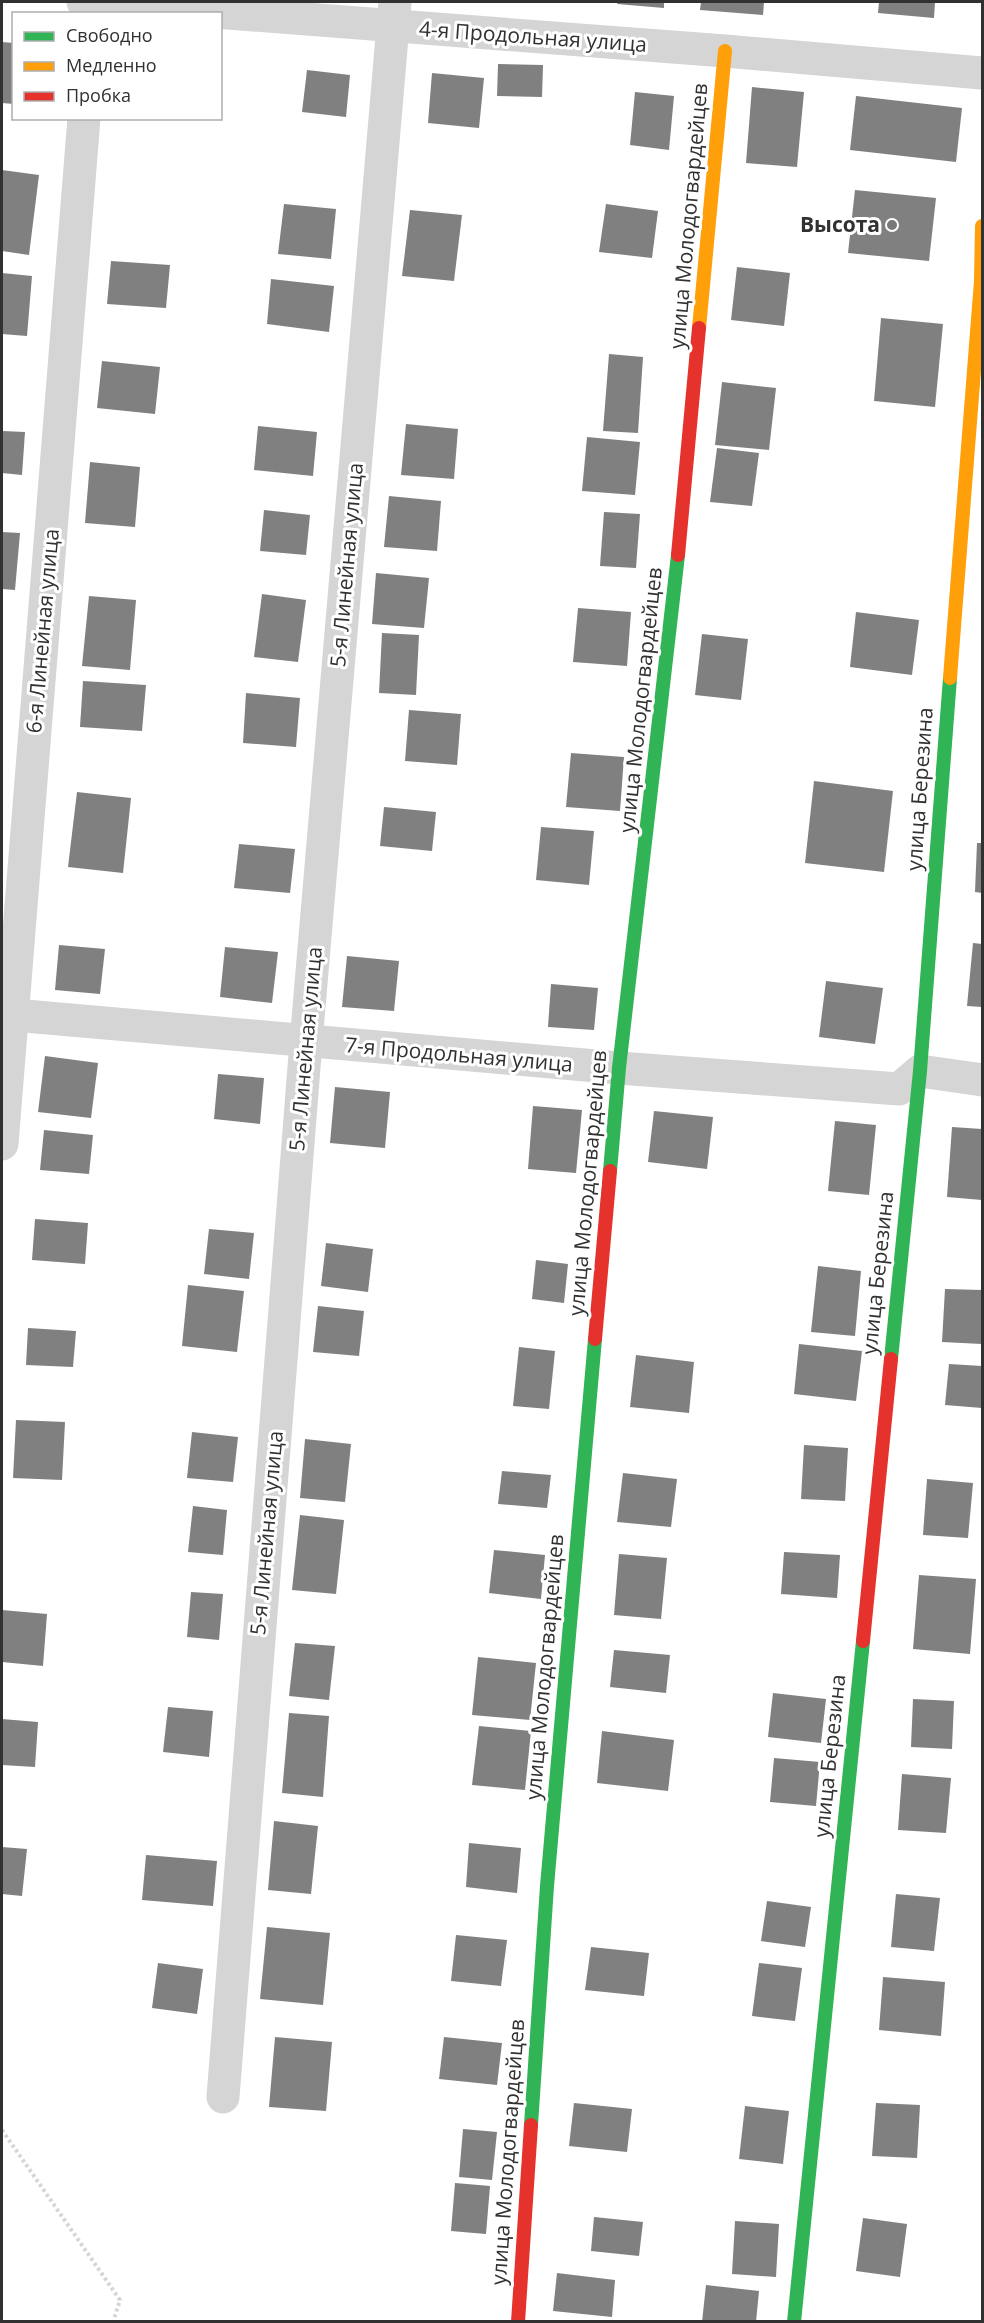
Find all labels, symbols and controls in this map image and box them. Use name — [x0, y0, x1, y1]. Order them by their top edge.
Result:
legend — [12, 12, 222, 120]
street label: 4-я Продольная улица — [418, 14, 648, 58]
text: Свободно — [66, 23, 153, 47]
text: Медленно — [66, 53, 157, 77]
street label: улица Молодогвардейцев — [662, 82, 714, 350]
text: Пробка — [66, 83, 131, 107]
place label: Высота — [800, 210, 880, 238]
marker: Высота — [885, 218, 899, 232]
street label: 5-я Линейная улица — [323, 462, 369, 668]
street label: 6-я Линейная улица — [19, 528, 65, 734]
street label: улица Молодогвардейцев — [612, 566, 668, 834]
street label: улица Березина — [899, 706, 939, 872]
street label: 5-я Линейная улица — [282, 946, 328, 1152]
street label: 7-я Продольная улица — [344, 1030, 574, 1078]
street label: улица Молодогвардейцев — [561, 1049, 613, 1317]
street label: улица Березина — [855, 1190, 899, 1356]
street label: 5-я Линейная улица — [243, 1430, 289, 1636]
street label: улица Молодогвардейцев — [518, 1533, 570, 1801]
street label: улица Березина — [807, 1673, 851, 1839]
street label: улица Молодогвардейцев — [484, 2018, 530, 2286]

